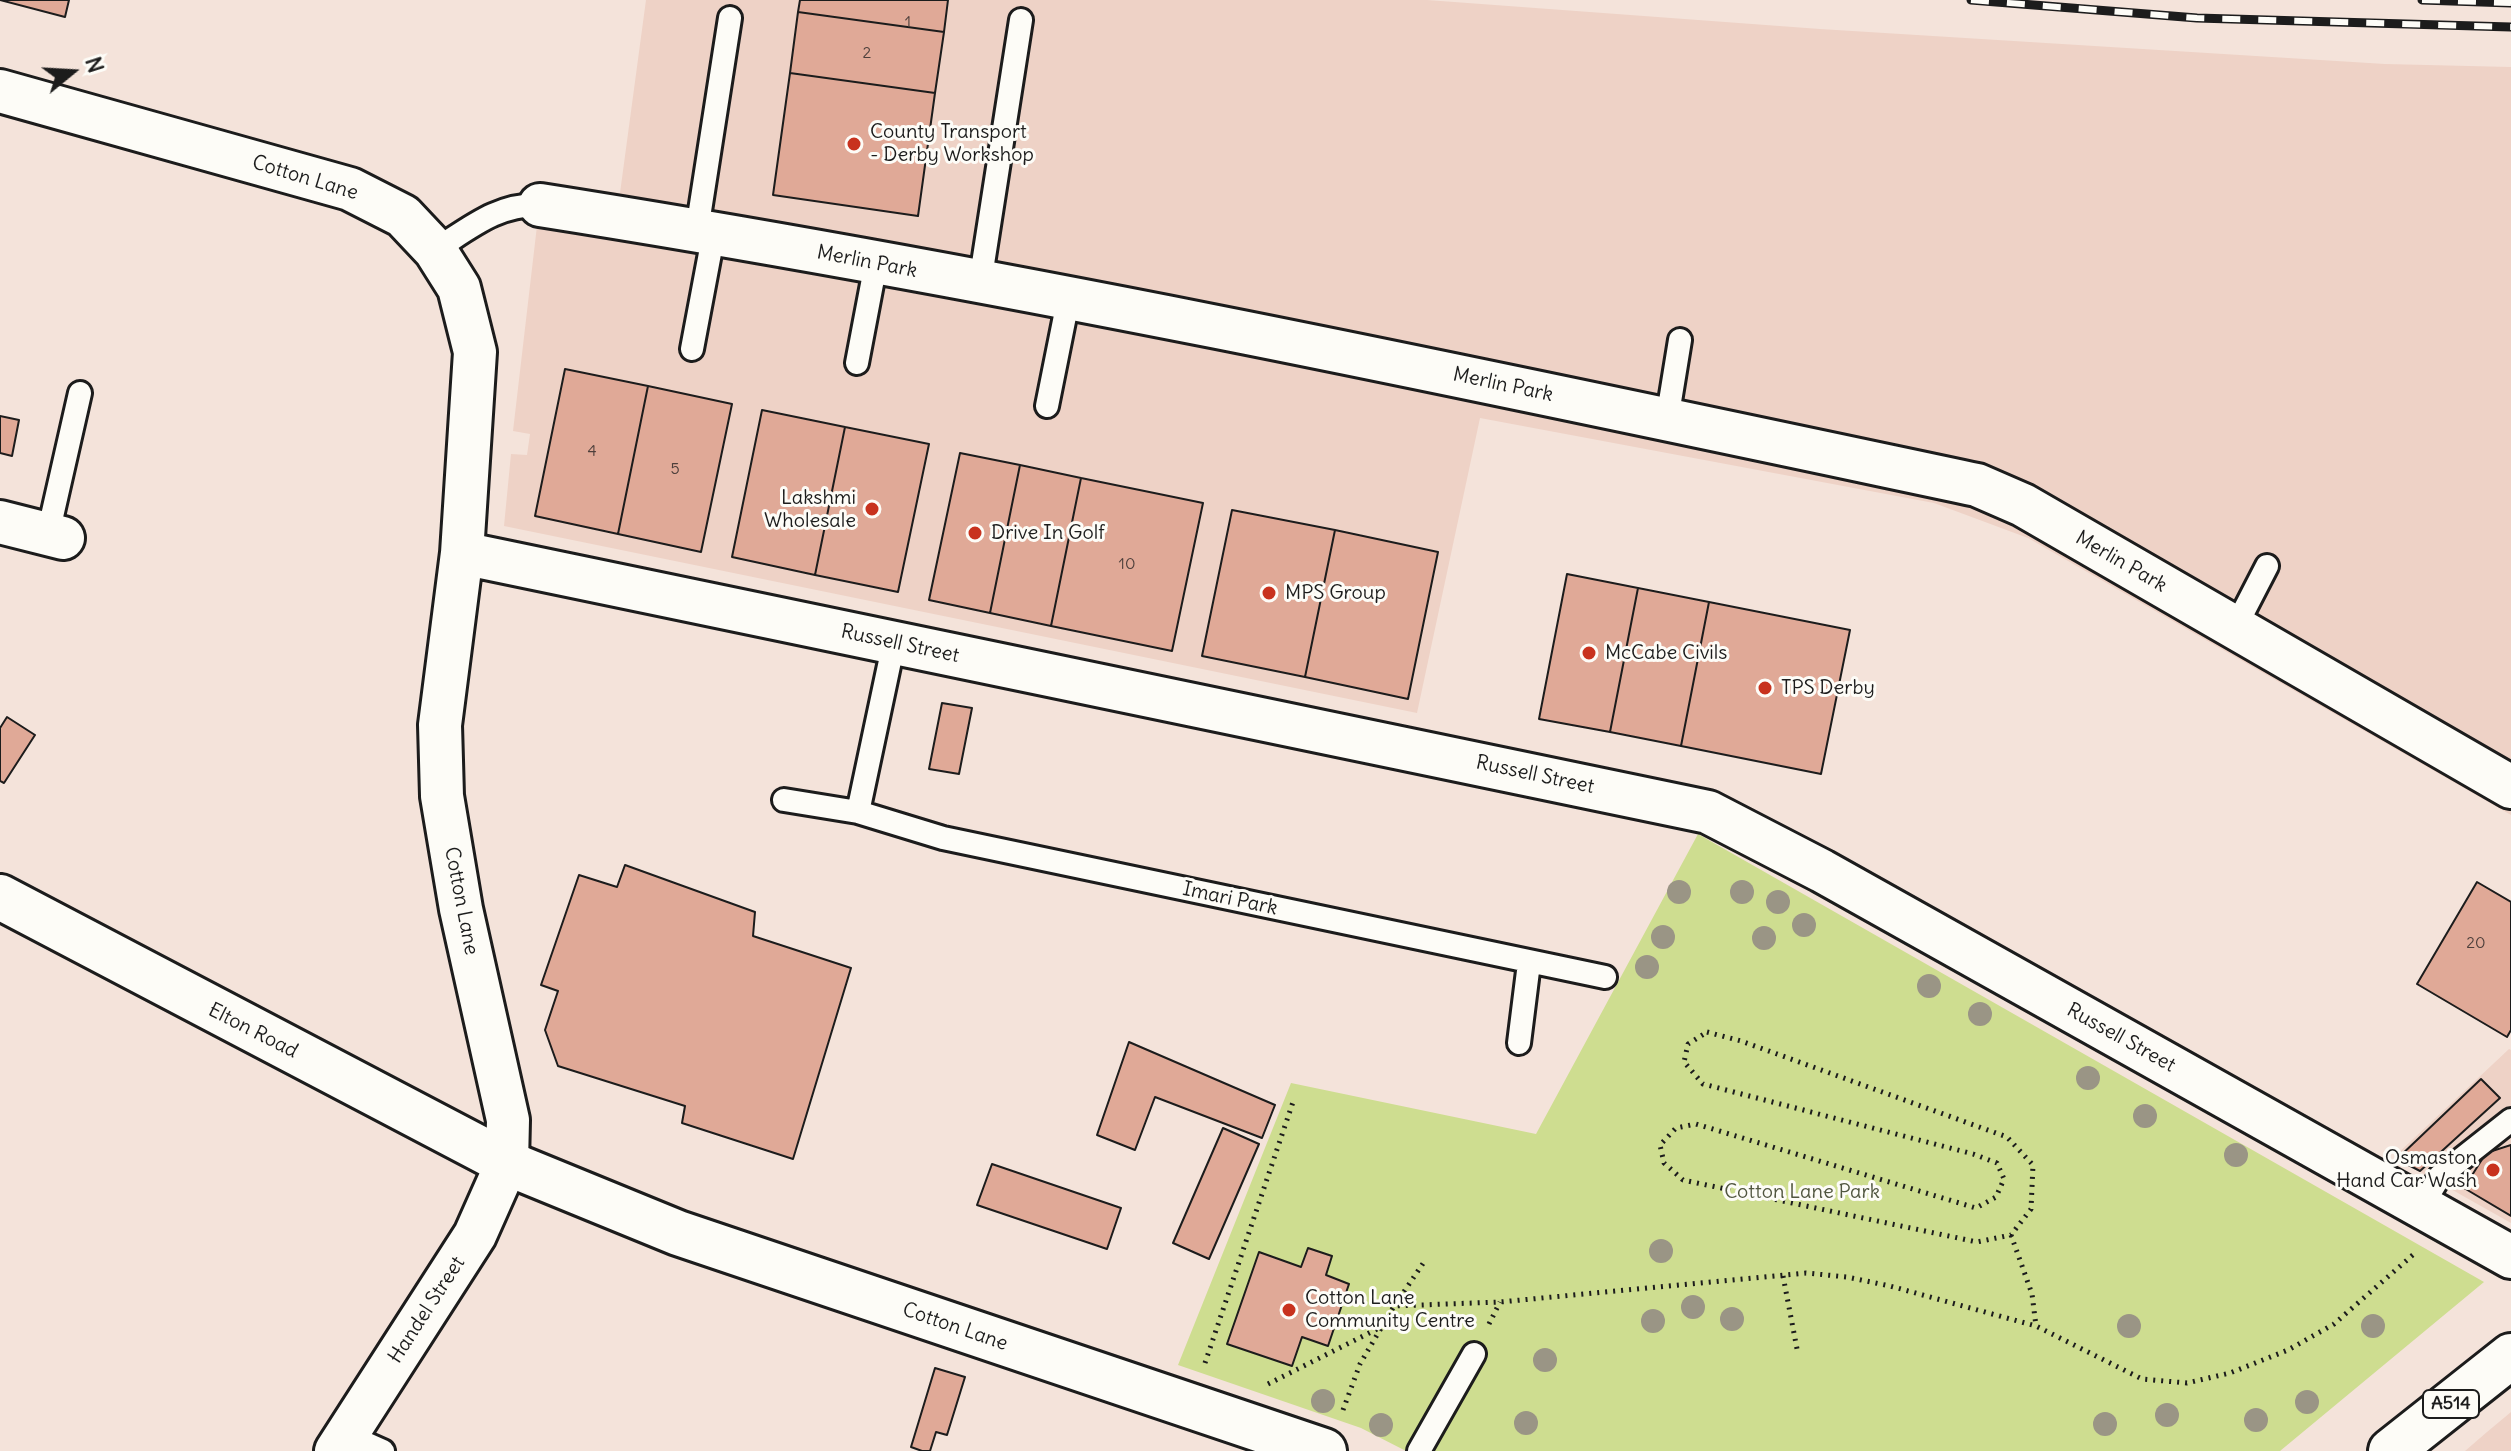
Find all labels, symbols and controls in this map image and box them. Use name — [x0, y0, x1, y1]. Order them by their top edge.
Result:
house number: 1 — [905, 12, 911, 32]
north arrow — [32, 32, 112, 112]
house number: 2 — [863, 43, 871, 63]
text: N — [79, 53, 110, 76]
place label: County Transport - Derby Workshop — [870, 120, 1034, 167]
marker: County Transport - Derby Workshop — [845, 135, 863, 153]
street label: Cotton Lane — [249, 150, 361, 206]
street label: Merlin Park — [815, 241, 919, 283]
street label: Merlin Park — [1451, 363, 1555, 407]
house number: 4 — [587, 441, 597, 461]
house number: 5 — [670, 459, 680, 479]
place label: Lakshmi Wholesale — [764, 486, 856, 533]
marker: Lakshmi Wholesale — [863, 500, 881, 518]
place label: Drive In Golf — [991, 521, 1105, 545]
marker: Drive In Golf — [966, 524, 984, 542]
street label: Merlin Park — [2071, 526, 2171, 598]
house number: 10 — [1119, 554, 1135, 574]
place label: MPS Group — [1285, 581, 1386, 605]
marker: MPS Group — [1260, 584, 1278, 602]
street label: Russell Street — [839, 620, 961, 668]
place label: McCabe Civils — [1605, 641, 1727, 665]
marker: McCabe Civils — [1580, 644, 1598, 662]
place label: TPS Derby — [1781, 676, 1875, 700]
marker: TPS Derby — [1756, 679, 1774, 697]
street label: Russell Street — [1474, 751, 1596, 799]
street label: Cotton Lane — [439, 845, 483, 957]
street label: Imari Park — [1180, 877, 1280, 921]
house number: 20 — [2466, 933, 2486, 953]
street label: Elton Road — [204, 998, 302, 1064]
street label: Russell Street — [2063, 998, 2179, 1078]
place label: Osmaston Hand Car Wash — [2336, 1146, 2477, 1193]
marker: Osmaston Hand Car Wash — [2484, 1161, 2502, 1179]
park label: Cotton Lane Park — [1724, 1180, 1880, 1204]
street label: Handel Street — [384, 1252, 470, 1368]
place label: Cotton Lane Community Centre — [1305, 1286, 1475, 1333]
street label: Cotton Lane — [899, 1298, 1011, 1356]
marker: Cotton Lane Community Centre — [1280, 1301, 1298, 1319]
road number: A514 — [2423, 1390, 2479, 1418]

